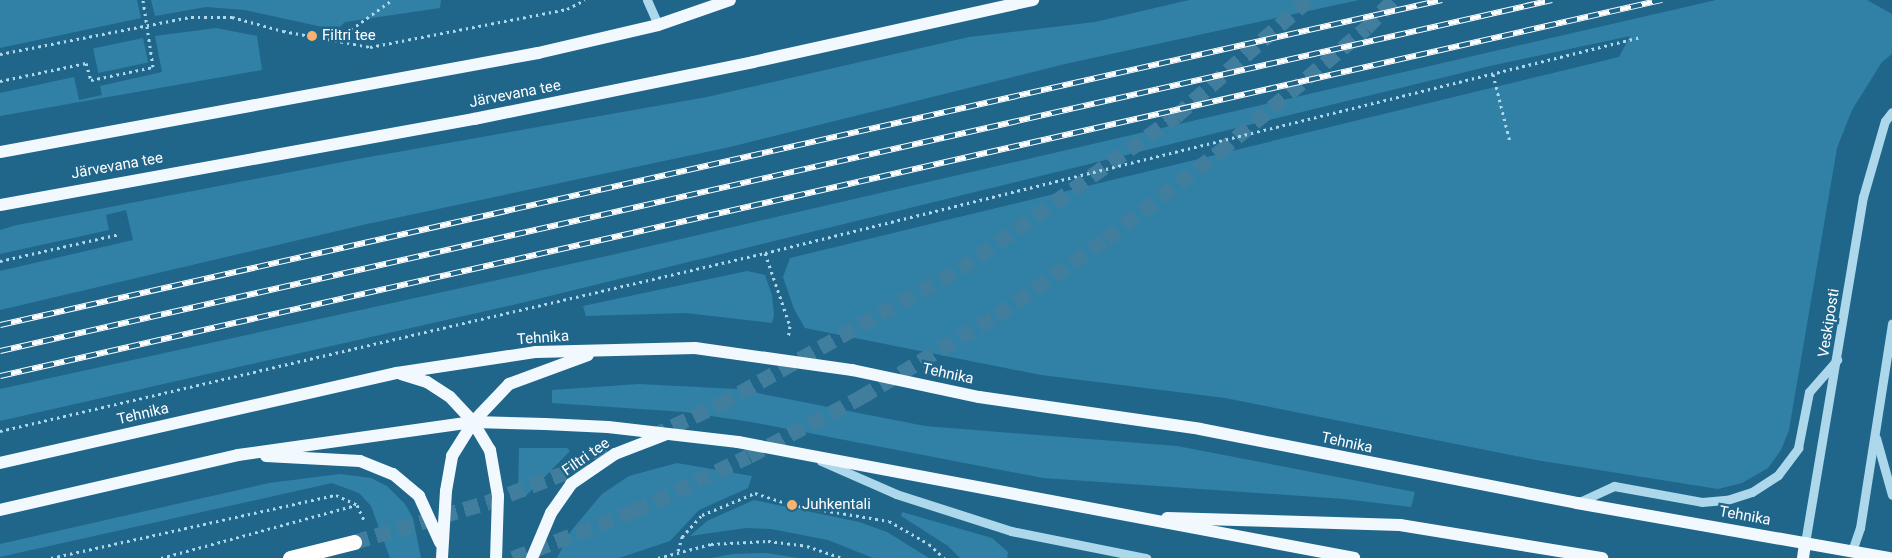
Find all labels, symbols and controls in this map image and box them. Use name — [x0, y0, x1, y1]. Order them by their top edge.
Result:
place label: Filtri tee — [322, 27, 376, 45]
marker: Filtri tee — [306, 30, 318, 42]
street label: Järvevana tee — [468, 76, 562, 112]
street label: Järvevana tee — [70, 149, 164, 183]
street label: Veskiposti — [1815, 287, 1843, 359]
street label: Tehnika — [516, 327, 570, 349]
street label: Tehnika — [921, 360, 975, 388]
street label: Tehnika — [116, 399, 170, 429]
street label: Tehnika — [1320, 429, 1374, 457]
street label: Filtri tee — [559, 434, 613, 480]
place label: Juhkentali — [802, 496, 871, 514]
marker: Juhkentali — [786, 499, 798, 511]
street label: Tehnika — [1718, 503, 1772, 529]

